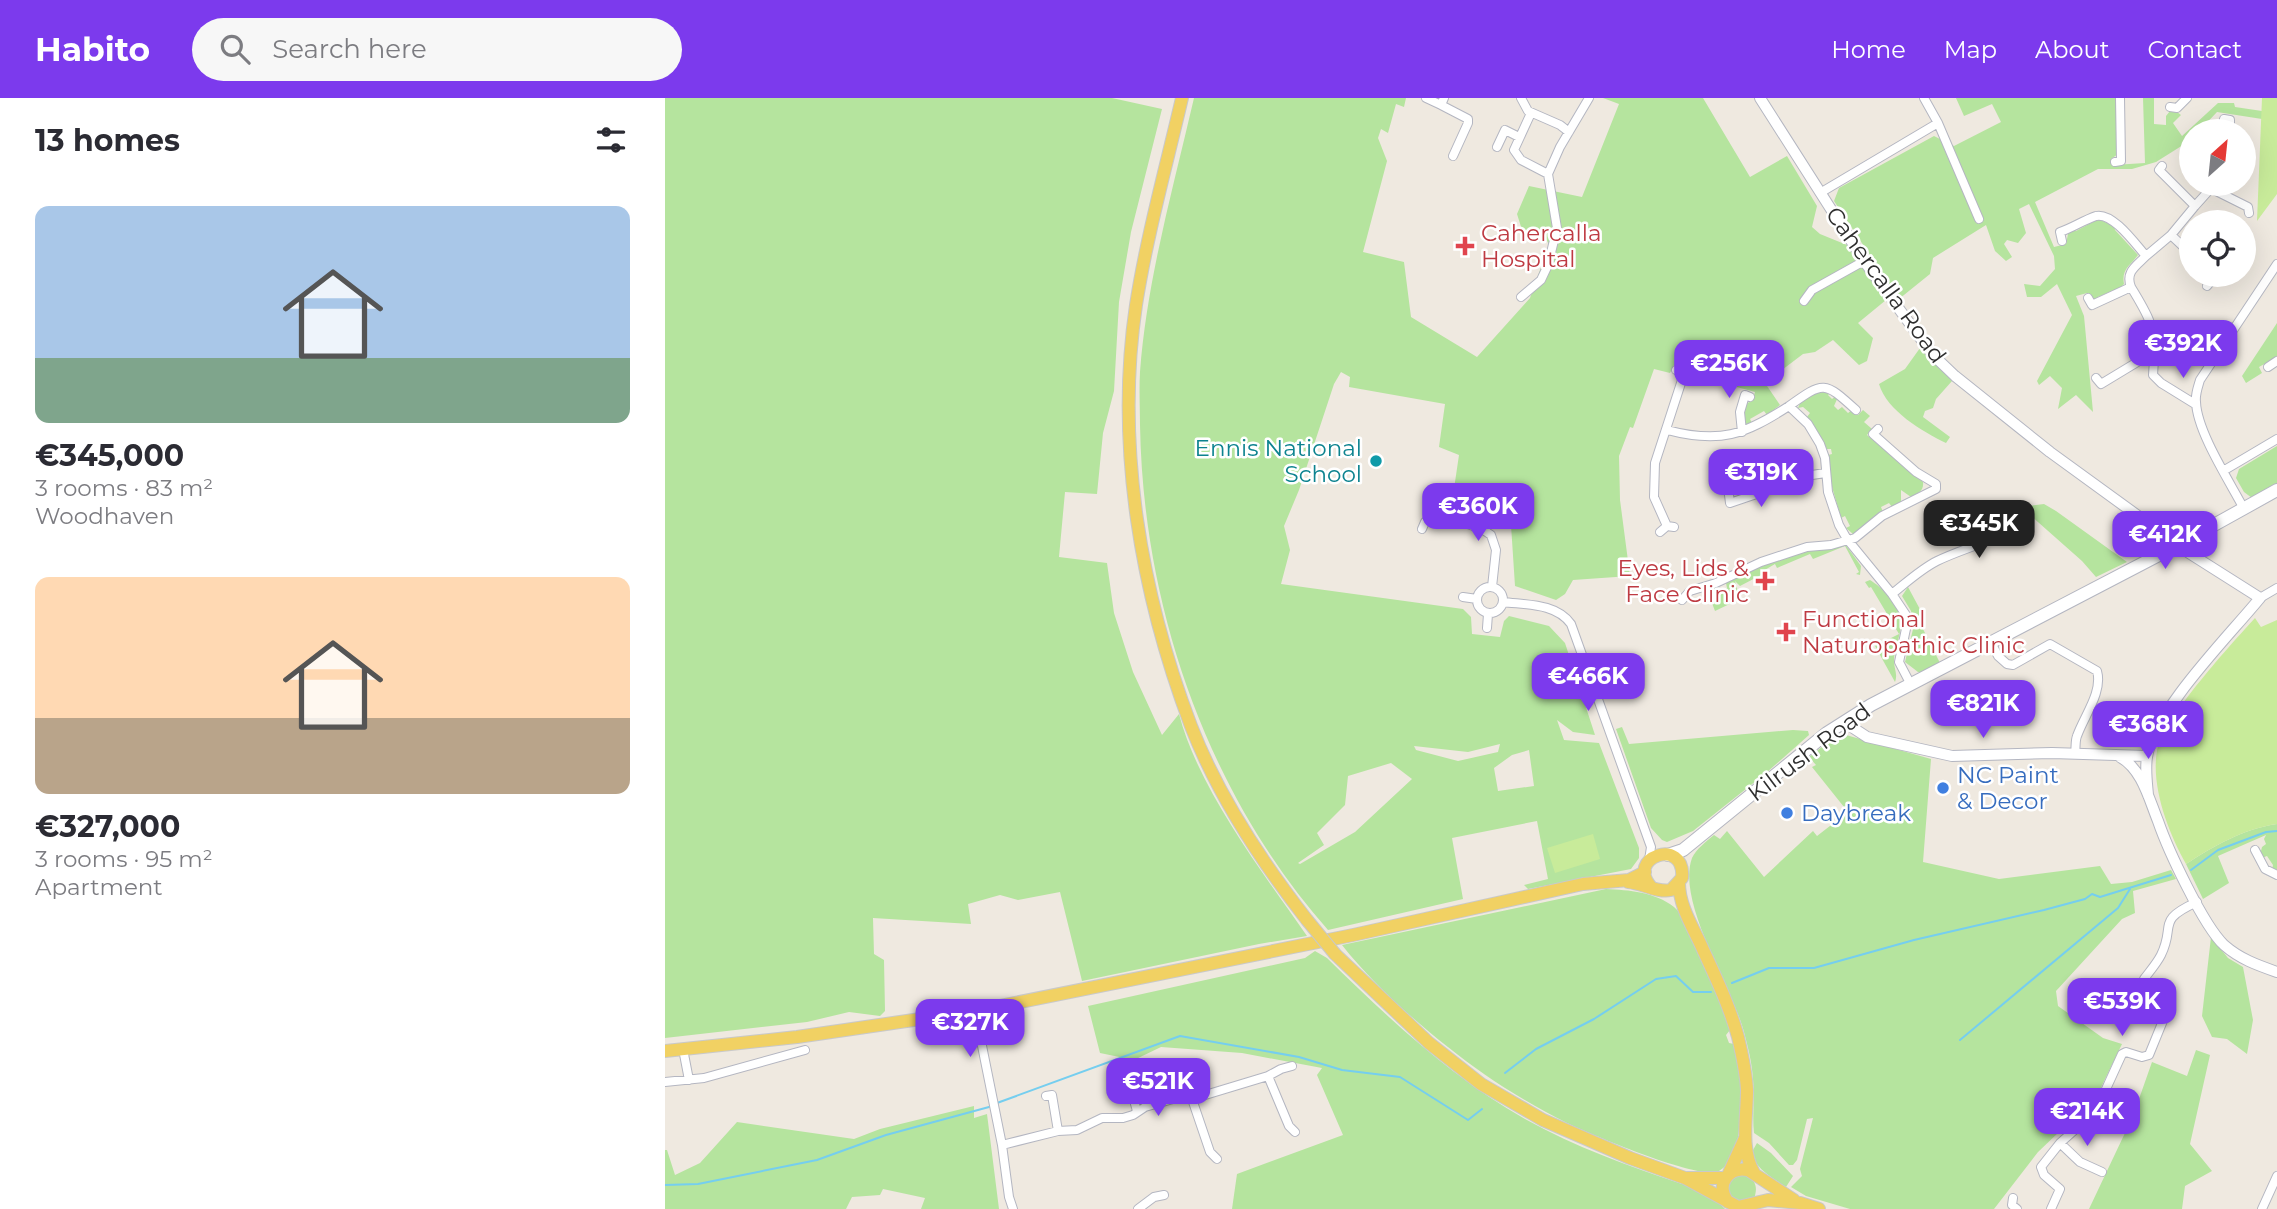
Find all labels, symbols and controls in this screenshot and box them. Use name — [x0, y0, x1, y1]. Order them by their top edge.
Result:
search box — [192, 18, 682, 81]
text: Habito — [35, 29, 150, 69]
icon: search — [216, 30, 254, 68]
text: Search here — [272, 33, 427, 65]
text: Home — [1831, 35, 1906, 64]
text: Map — [1944, 35, 1997, 64]
text: About — [2035, 35, 2109, 64]
text: Contact — [2147, 35, 2242, 64]
north arrow — [2179, 119, 2256, 196]
map controls — [2179, 119, 2256, 287]
icon: filters — [592, 121, 630, 159]
text: 13 homes — [35, 122, 180, 159]
street label: Cahercalla Road — [1820, 201, 1952, 369]
button: locate — [2179, 210, 2256, 287]
place label: Cahercalla Hospital — [1481, 219, 1602, 273]
marker: Cahercalla Hospital — [1455, 236, 1475, 256]
icon: home — [270, 251, 396, 377]
pin: €392K — [2134, 320, 2232, 380]
text: €392K — [2144, 329, 2222, 357]
pin: €256K — [1680, 341, 1778, 400]
text: €256K — [1690, 349, 1768, 377]
place label: Ennis National School — [1195, 434, 1362, 488]
text: €345,000 — [35, 437, 184, 474]
pin: €319K — [1712, 450, 1810, 509]
marker: Ennis National School — [1368, 453, 1384, 469]
text: €319K — [1725, 458, 1797, 486]
text: 3 rooms · 83 m² — [35, 474, 213, 502]
pin: €360K — [1429, 484, 1527, 543]
text: €360K — [1438, 492, 1518, 520]
pin: €345K — [1930, 500, 2028, 560]
text: Woodhaven — [35, 502, 174, 530]
text: €345K — [1940, 509, 2018, 537]
pin: €412K — [2116, 512, 2214, 571]
text: €412K — [2128, 520, 2202, 548]
place label: Eyes, Lids & Face Clinic — [1618, 554, 1750, 608]
marker: Eyes, Lids & Face Clinic — [1755, 571, 1775, 591]
place label: Functional Naturopathic Clinic — [1802, 605, 2025, 659]
icon: home — [270, 622, 396, 748]
marker: Functional Naturopathic Clinic — [1776, 622, 1796, 642]
pin: €466K — [1539, 654, 1637, 713]
text: €466K — [1548, 662, 1628, 690]
pin: €821K — [1934, 680, 2032, 740]
text: €821K — [1946, 689, 2020, 717]
street label: Kilrush Road — [1742, 697, 1876, 807]
pin: €368K — [2099, 702, 2197, 761]
text: €368K — [2108, 710, 2188, 738]
place label: NC Paint & Decor — [1957, 761, 2059, 815]
marker: NC Paint & Decor — [1935, 780, 1951, 796]
place label: Daybreak — [1801, 799, 1911, 827]
marker: Daybreak — [1779, 805, 1795, 821]
text: €327,000 — [35, 808, 180, 845]
text: 3 rooms · 95 m² — [35, 845, 213, 873]
text: Apartment — [35, 873, 163, 901]
pin: €539K — [2073, 978, 2171, 1038]
text: €539K — [2083, 987, 2161, 1015]
pin: €327K — [921, 1000, 1019, 1059]
text: €327K — [931, 1008, 1009, 1036]
pin: €521K — [1109, 1058, 1207, 1118]
text: €521K — [1122, 1067, 1194, 1095]
pin: €214K — [2038, 1088, 2136, 1148]
text: €214K — [2050, 1097, 2124, 1125]

